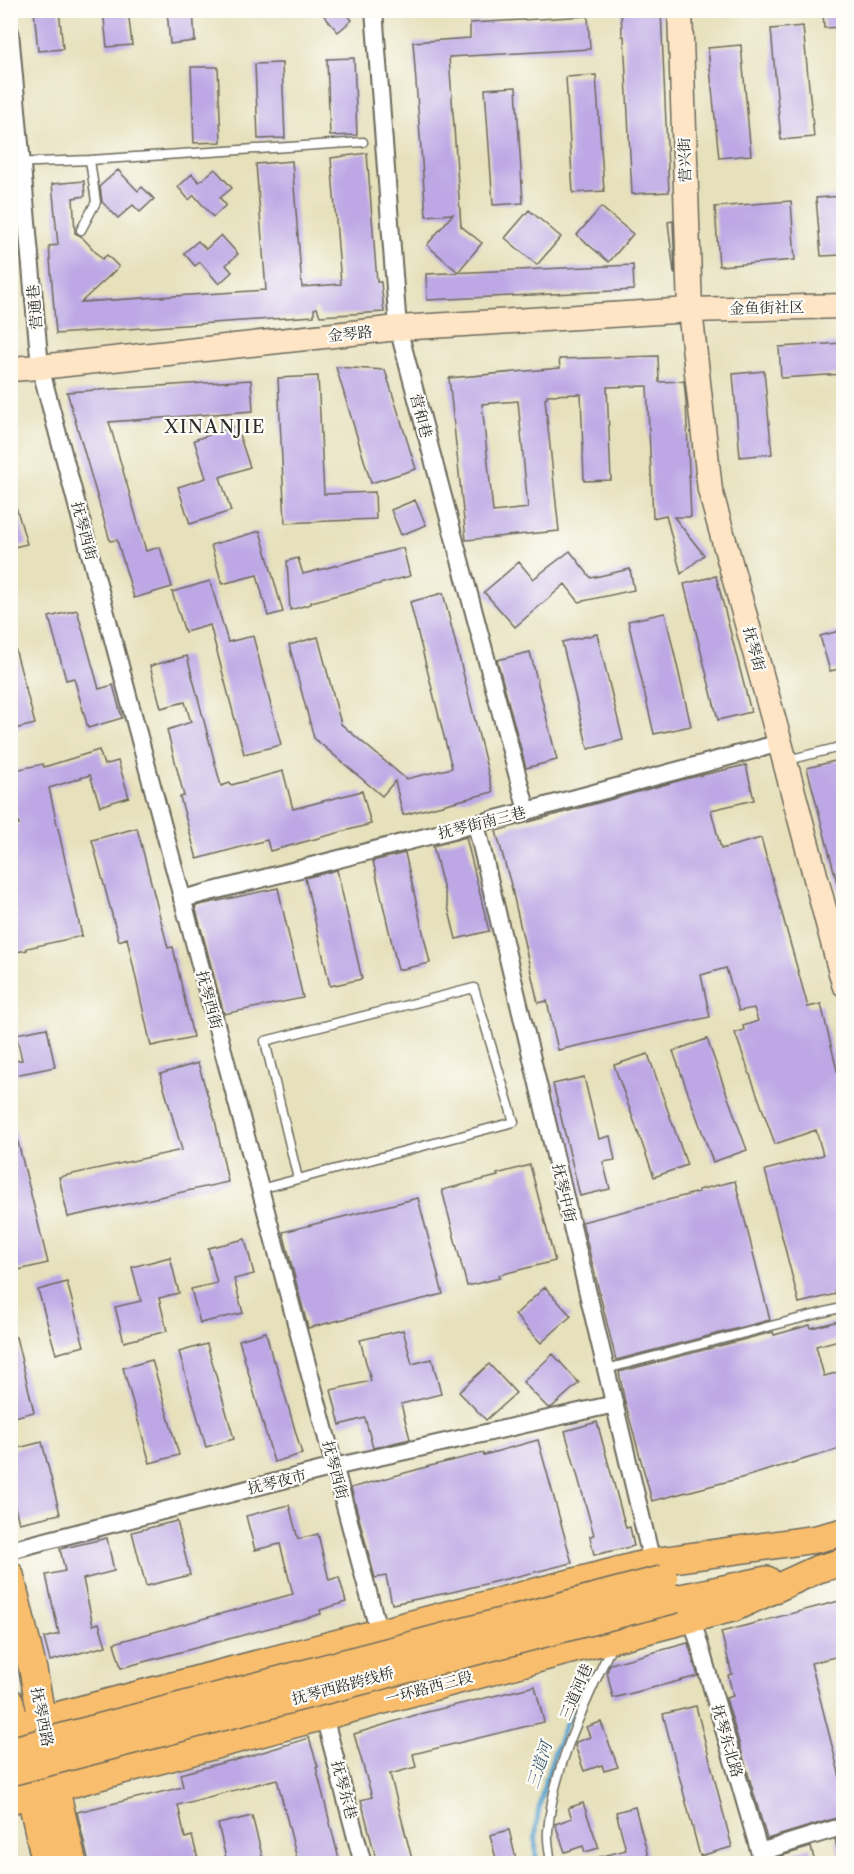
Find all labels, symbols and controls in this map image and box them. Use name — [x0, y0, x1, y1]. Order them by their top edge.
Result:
street label: 营兴街 — [674, 137, 695, 183]
street label: 营通巷 — [23, 284, 46, 330]
street label: 金鱼街社区 — [729, 297, 805, 318]
street label: 金琴路 — [327, 322, 373, 345]
street label: 营和巷 — [406, 392, 436, 440]
district label: XINANJIE — [163, 416, 266, 438]
street label: 抚琴西街 — [68, 499, 101, 562]
street label: 抚琴街 — [739, 625, 769, 673]
street label: 抚琴街南三巷 — [436, 802, 528, 843]
street label: 抚琴西街 — [193, 968, 226, 1031]
street label: 抚琴中街 — [548, 1162, 580, 1224]
street label: 抚琴西街 — [319, 1438, 352, 1501]
street label: 抚琴夜市 — [245, 1465, 308, 1498]
street label: 三道河巷 — [555, 1660, 596, 1723]
street label: 抚琴西路跨线桥 — [290, 1663, 396, 1708]
street label: 一环路西三段 — [383, 1667, 475, 1708]
street label: 抚琴西路 — [27, 1686, 58, 1748]
street label: 抚琴东北路 — [708, 1702, 747, 1780]
water label: 三道河 — [522, 1736, 557, 1791]
street label: 抚琴东巷 — [328, 1758, 361, 1821]

